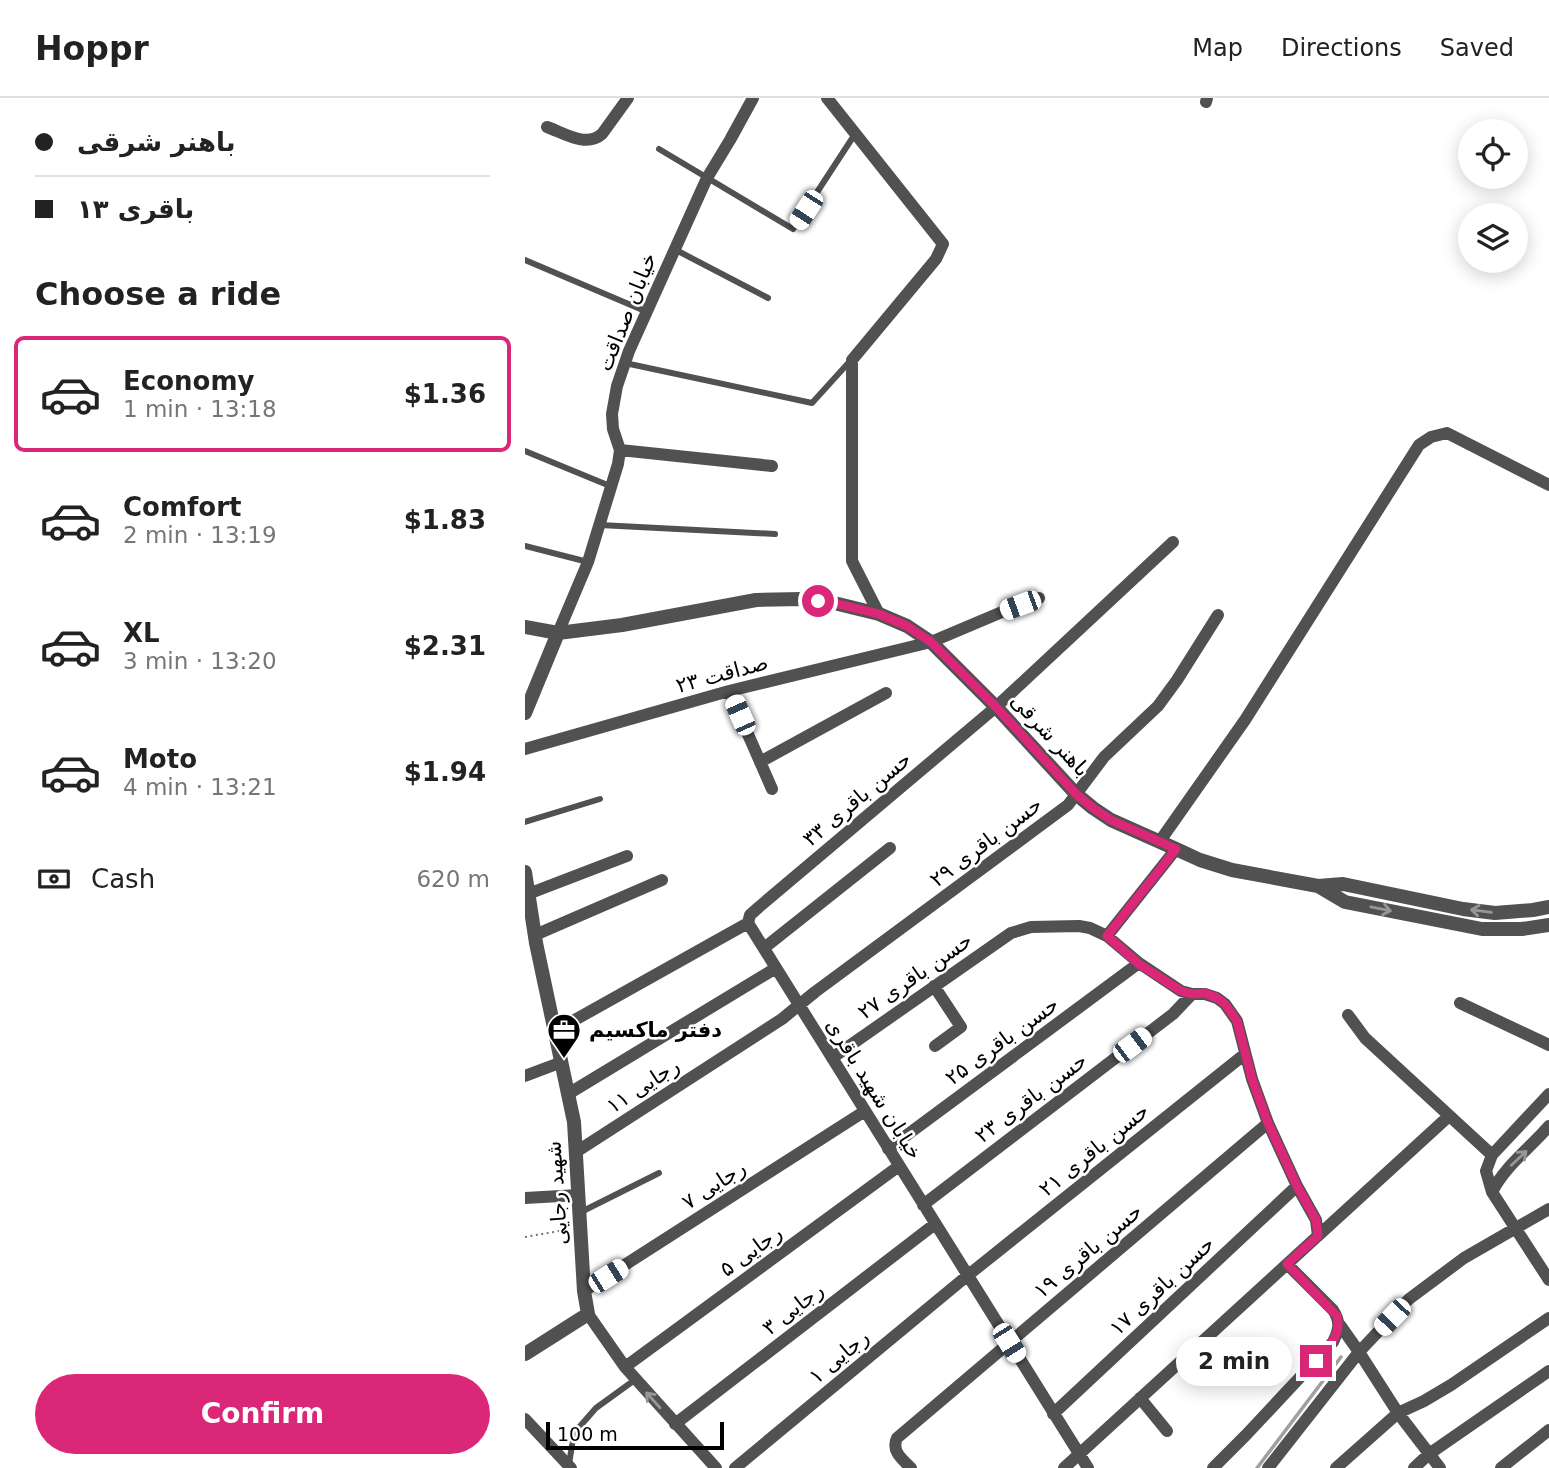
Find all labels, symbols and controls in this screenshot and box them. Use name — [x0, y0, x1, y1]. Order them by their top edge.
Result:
text: Hoppr — [35, 29, 149, 68]
text: Map — [1192, 34, 1243, 62]
text: Directions — [1281, 34, 1402, 62]
text: Saved — [1440, 34, 1514, 62]
map controls — [1458, 119, 1528, 273]
button: locate — [1458, 119, 1528, 189]
text: باهنر شرقی — [77, 127, 235, 157]
car — [786, 187, 827, 233]
text: باقری ۱۳ — [77, 194, 194, 224]
button: layers — [1458, 203, 1528, 273]
street label: خیابان صداقت — [592, 249, 662, 375]
text: Choose a ride — [35, 275, 281, 313]
icon: car — [39, 363, 102, 426]
text: Economy — [123, 366, 254, 396]
text: $1.36 — [404, 379, 486, 409]
text: 1 min · 13:18 — [123, 396, 277, 422]
icon: car — [39, 489, 102, 552]
text: Comfort — [123, 492, 241, 522]
text: $1.83 — [404, 505, 486, 535]
text: 2 min · 13:19 — [123, 522, 277, 548]
route start — [802, 585, 834, 617]
car — [997, 588, 1044, 622]
icon: car — [39, 615, 102, 678]
text: XL — [123, 618, 160, 648]
text: $2.31 — [404, 631, 486, 661]
text: 3 min · 13:20 — [123, 648, 277, 674]
street label: صداقت ۲۳ — [673, 650, 771, 698]
street label: باهنر شرقی — [1006, 689, 1094, 781]
car — [722, 692, 759, 738]
icon: car — [39, 741, 102, 804]
text: Moto — [123, 744, 197, 774]
street label: حسن باقری ۳۳ — [798, 747, 916, 851]
text: $1.94 — [404, 757, 486, 787]
text: 4 min · 13:21 — [123, 774, 277, 800]
street label: حسن باقری ۲۹ — [925, 792, 1047, 892]
icon: cash — [35, 860, 73, 898]
text: Cash — [91, 864, 155, 894]
text: 620 m — [416, 866, 490, 892]
one-way arrow — [1369, 903, 1392, 917]
one-way arrow — [1470, 904, 1493, 917]
street label: حسن باقری ۲۷ — [853, 928, 977, 1024]
street label: حسن باقری ۲۵ — [941, 992, 1063, 1090]
office icon: دفتر ماکسیم — [545, 1011, 583, 1060]
street label: خیابان شهید باقری — [821, 1014, 927, 1164]
place label: دفتر ماکسیم — [589, 1018, 722, 1042]
car — [1109, 1024, 1156, 1066]
street label: حسن باقری ۲۳ — [970, 1048, 1092, 1148]
street label: رجایی ۱۱ — [602, 1054, 684, 1118]
street label: حسن باقری ۲۱ — [1034, 1099, 1154, 1201]
street label: شهید رجایی — [541, 1140, 573, 1246]
one-way arrow — [1510, 1149, 1527, 1166]
street label: رجایی ۷ — [678, 1156, 750, 1214]
street label: حسن باقری ۱۹ — [1029, 1199, 1147, 1303]
street label: رجایی ۵ — [715, 1220, 787, 1282]
street label: حسن باقری ۱۷ — [1105, 1232, 1219, 1340]
car — [585, 1256, 632, 1296]
street label: رجایی ۳ — [758, 1278, 828, 1340]
car — [1370, 1295, 1415, 1339]
car — [989, 1320, 1030, 1366]
street label: رجایی ۱ — [804, 1325, 874, 1389]
callout: 2 min — [1176, 1336, 1291, 1386]
route end — [1300, 1345, 1332, 1377]
text: 2 min — [1198, 1348, 1270, 1374]
button: Confirm — [35, 1374, 490, 1454]
one-way arrow — [645, 1392, 662, 1409]
scale bar — [546, 1419, 725, 1451]
text: 100 m — [557, 1423, 618, 1445]

